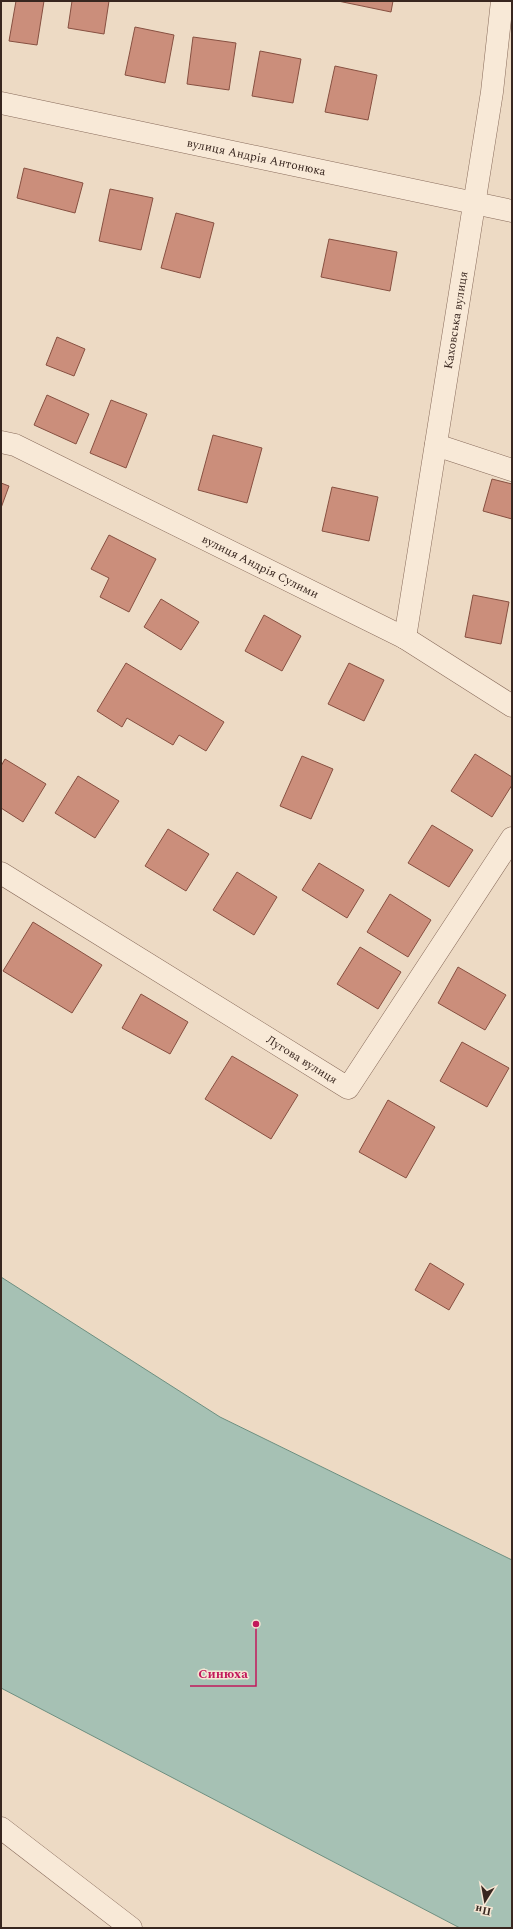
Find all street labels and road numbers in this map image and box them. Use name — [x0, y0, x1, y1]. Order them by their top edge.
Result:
street label: вулиця Андрія Антонюка — [185, 133, 328, 181]
street label: Каховська вулиця — [439, 270, 473, 370]
street label: вулиця Андрія Сулими — [198, 529, 322, 603]
street label: Лугова вулиця — [263, 1030, 341, 1089]

